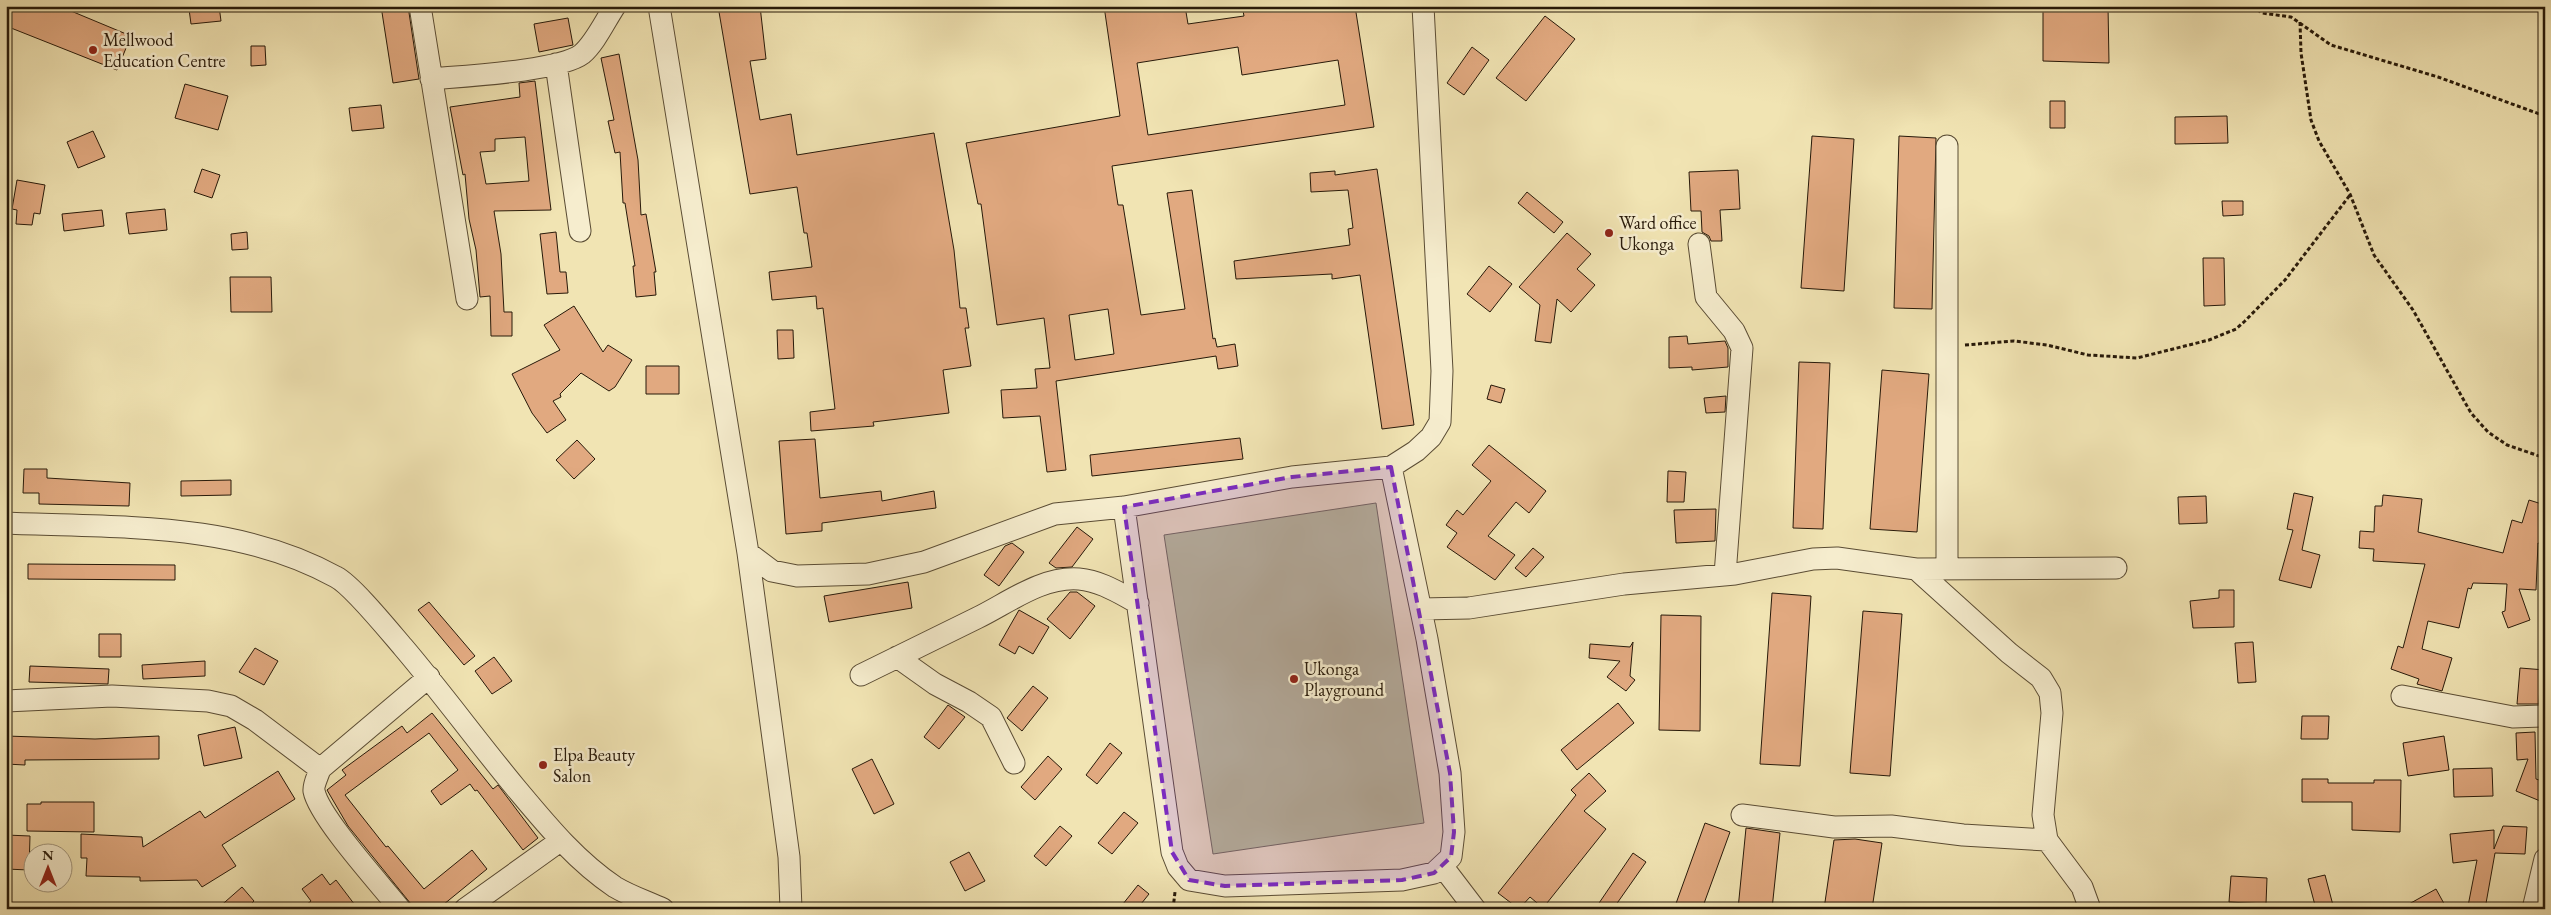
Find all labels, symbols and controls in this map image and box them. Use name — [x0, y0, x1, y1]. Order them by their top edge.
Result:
place label: Mellwood Education Centre — [103, 28, 226, 72]
marker: Mellwood Education Centre — [87, 44, 99, 56]
place label: Ward office Ukonga — [1619, 211, 1696, 255]
marker: Ward office Ukonga — [1603, 227, 1615, 239]
place label: Ukonga Playground — [1304, 657, 1385, 701]
marker: Ukonga Playground — [1288, 673, 1300, 685]
place label: Elpa Beauty Salon — [553, 743, 635, 787]
marker: Elpa Beauty Salon — [537, 759, 549, 771]
north arrow — [22, 842, 72, 892]
text: N — [42, 846, 54, 864]

